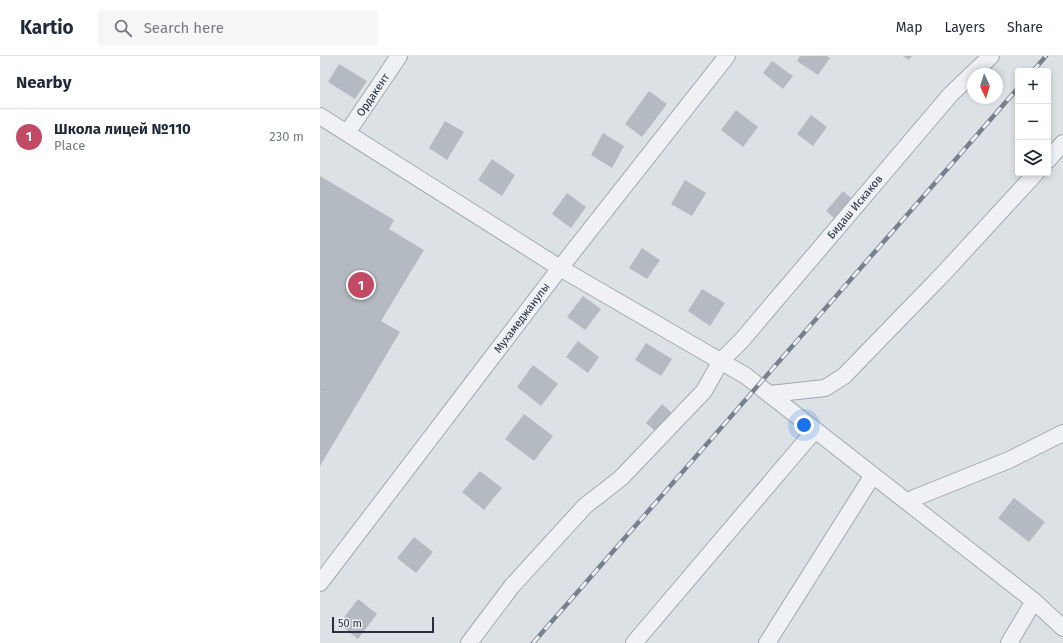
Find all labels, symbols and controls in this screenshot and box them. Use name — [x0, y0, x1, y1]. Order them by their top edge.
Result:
search box — [98, 10, 378, 46]
text: Kartio — [20, 16, 74, 39]
icon: search — [112, 17, 134, 39]
text: Search here — [144, 19, 224, 37]
text: Map — [896, 19, 922, 36]
text: Layers — [944, 19, 985, 36]
text: Share — [1007, 19, 1043, 36]
north arrow — [967, 68, 1003, 104]
map controls — [1015, 68, 1051, 176]
button: + — [1015, 68, 1051, 104]
street label: Ордакент — [354, 71, 392, 119]
text: Nearby — [16, 72, 71, 93]
button: − — [1015, 104, 1051, 140]
text: Школа лицей №110 — [54, 120, 191, 138]
text: 1 — [26, 129, 32, 144]
text: 230 m — [269, 129, 304, 144]
text: Place — [54, 138, 85, 153]
button: layers — [1015, 140, 1051, 176]
street label: Бидаш Искаков — [825, 172, 885, 242]
pin: 1 — [348, 270, 374, 300]
street label: Мухамеджанулы — [491, 280, 553, 356]
your location — [794, 415, 814, 435]
scale bar — [332, 615, 434, 634]
text: 50 m — [338, 617, 362, 630]

